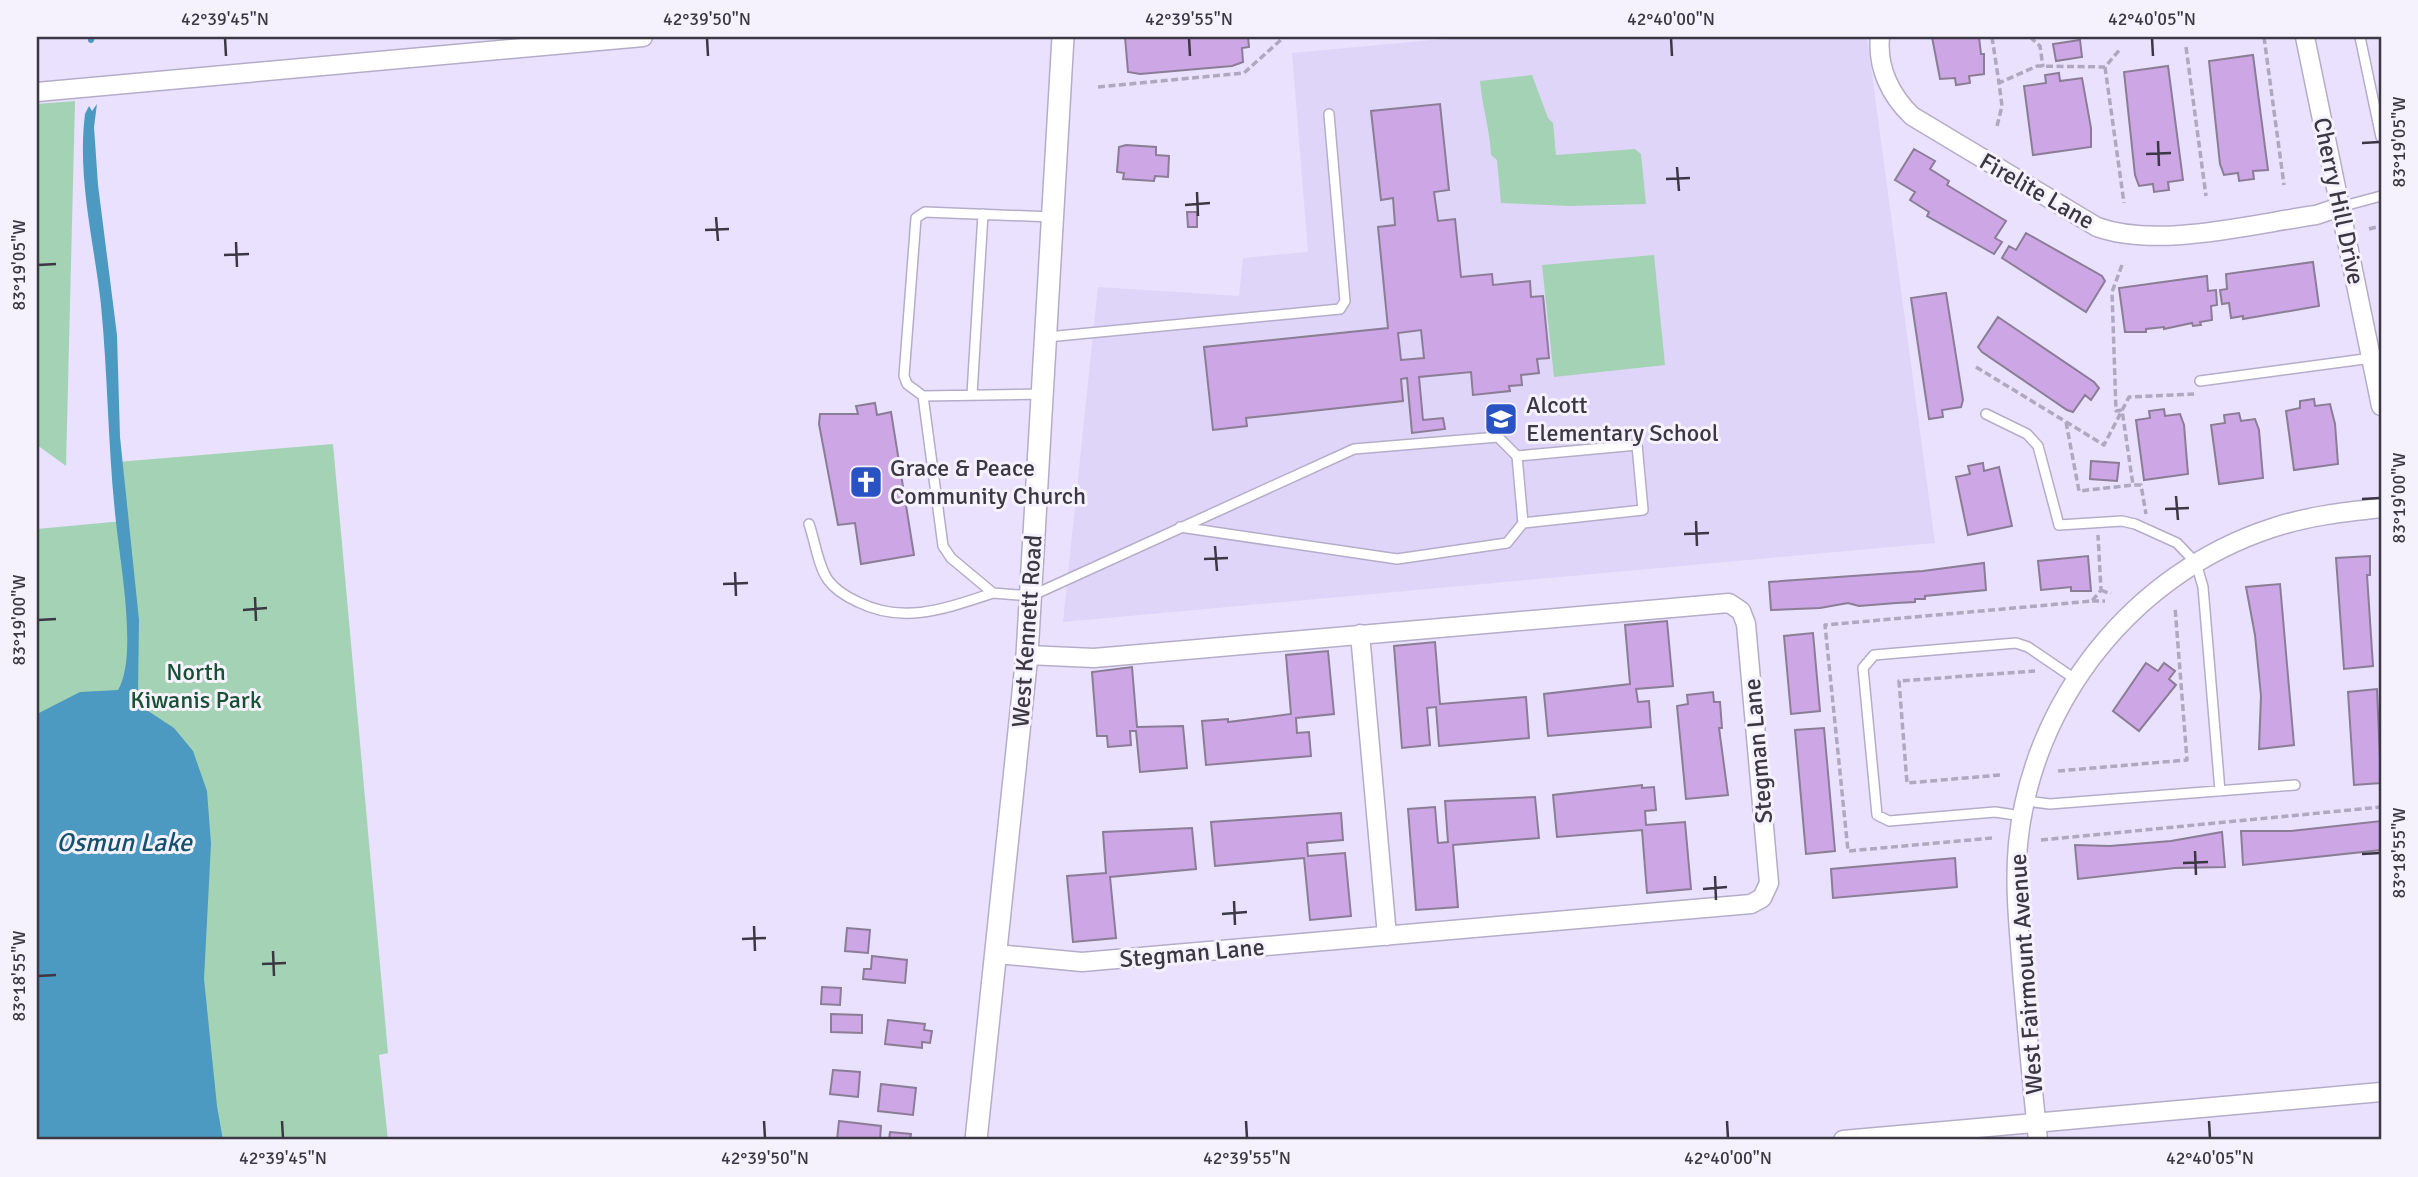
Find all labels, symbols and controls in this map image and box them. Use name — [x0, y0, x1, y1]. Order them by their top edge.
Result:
text: 42°39'45"N — [181, 8, 269, 30]
text: 42°39'50"N — [663, 8, 751, 30]
text: 42°39'55"N — [1145, 8, 1233, 30]
text: 42°40'00"N — [1627, 8, 1715, 30]
text: 42°40'05"N — [2108, 8, 2196, 30]
text: 83°19'05"W — [2388, 97, 2410, 187]
street label: Cherry Hill Drive — [2307, 115, 2371, 287]
street label: Firelite Lane — [1974, 146, 2100, 236]
text: 83°19'05"W — [8, 220, 30, 310]
place label: Alcott Elementary School — [1526, 390, 1719, 448]
school or university icon: Alcott Elementary School — [1482, 400, 1520, 438]
place label: Grace & Peace Community Church — [890, 453, 1086, 511]
text: 83°19'00"W — [2388, 453, 2410, 543]
church icon: Grace & Peace Community Church — [847, 463, 885, 501]
street label: West Kennett Road — [1005, 534, 1049, 728]
text: 83°19'00"W — [8, 575, 30, 665]
park label: North Kiwanis Park — [130, 657, 262, 715]
street label: Stegman Lane — [1737, 677, 1779, 825]
text: 83°18'55"W — [2388, 808, 2410, 898]
water label: Osmun Lake — [56, 827, 194, 859]
street label: West Fairmount Avenue — [2003, 852, 2049, 1096]
text: 83°18'55"W — [8, 931, 30, 1021]
street label: Stegman Lane — [1118, 932, 1266, 974]
text: 42°39'45"N — [239, 1147, 327, 1169]
text: 42°39'50"N — [721, 1147, 809, 1169]
text: 42°39'55"N — [1203, 1147, 1291, 1169]
text: 42°40'00"N — [1684, 1147, 1772, 1169]
text: 42°40'05"N — [2166, 1147, 2254, 1169]

